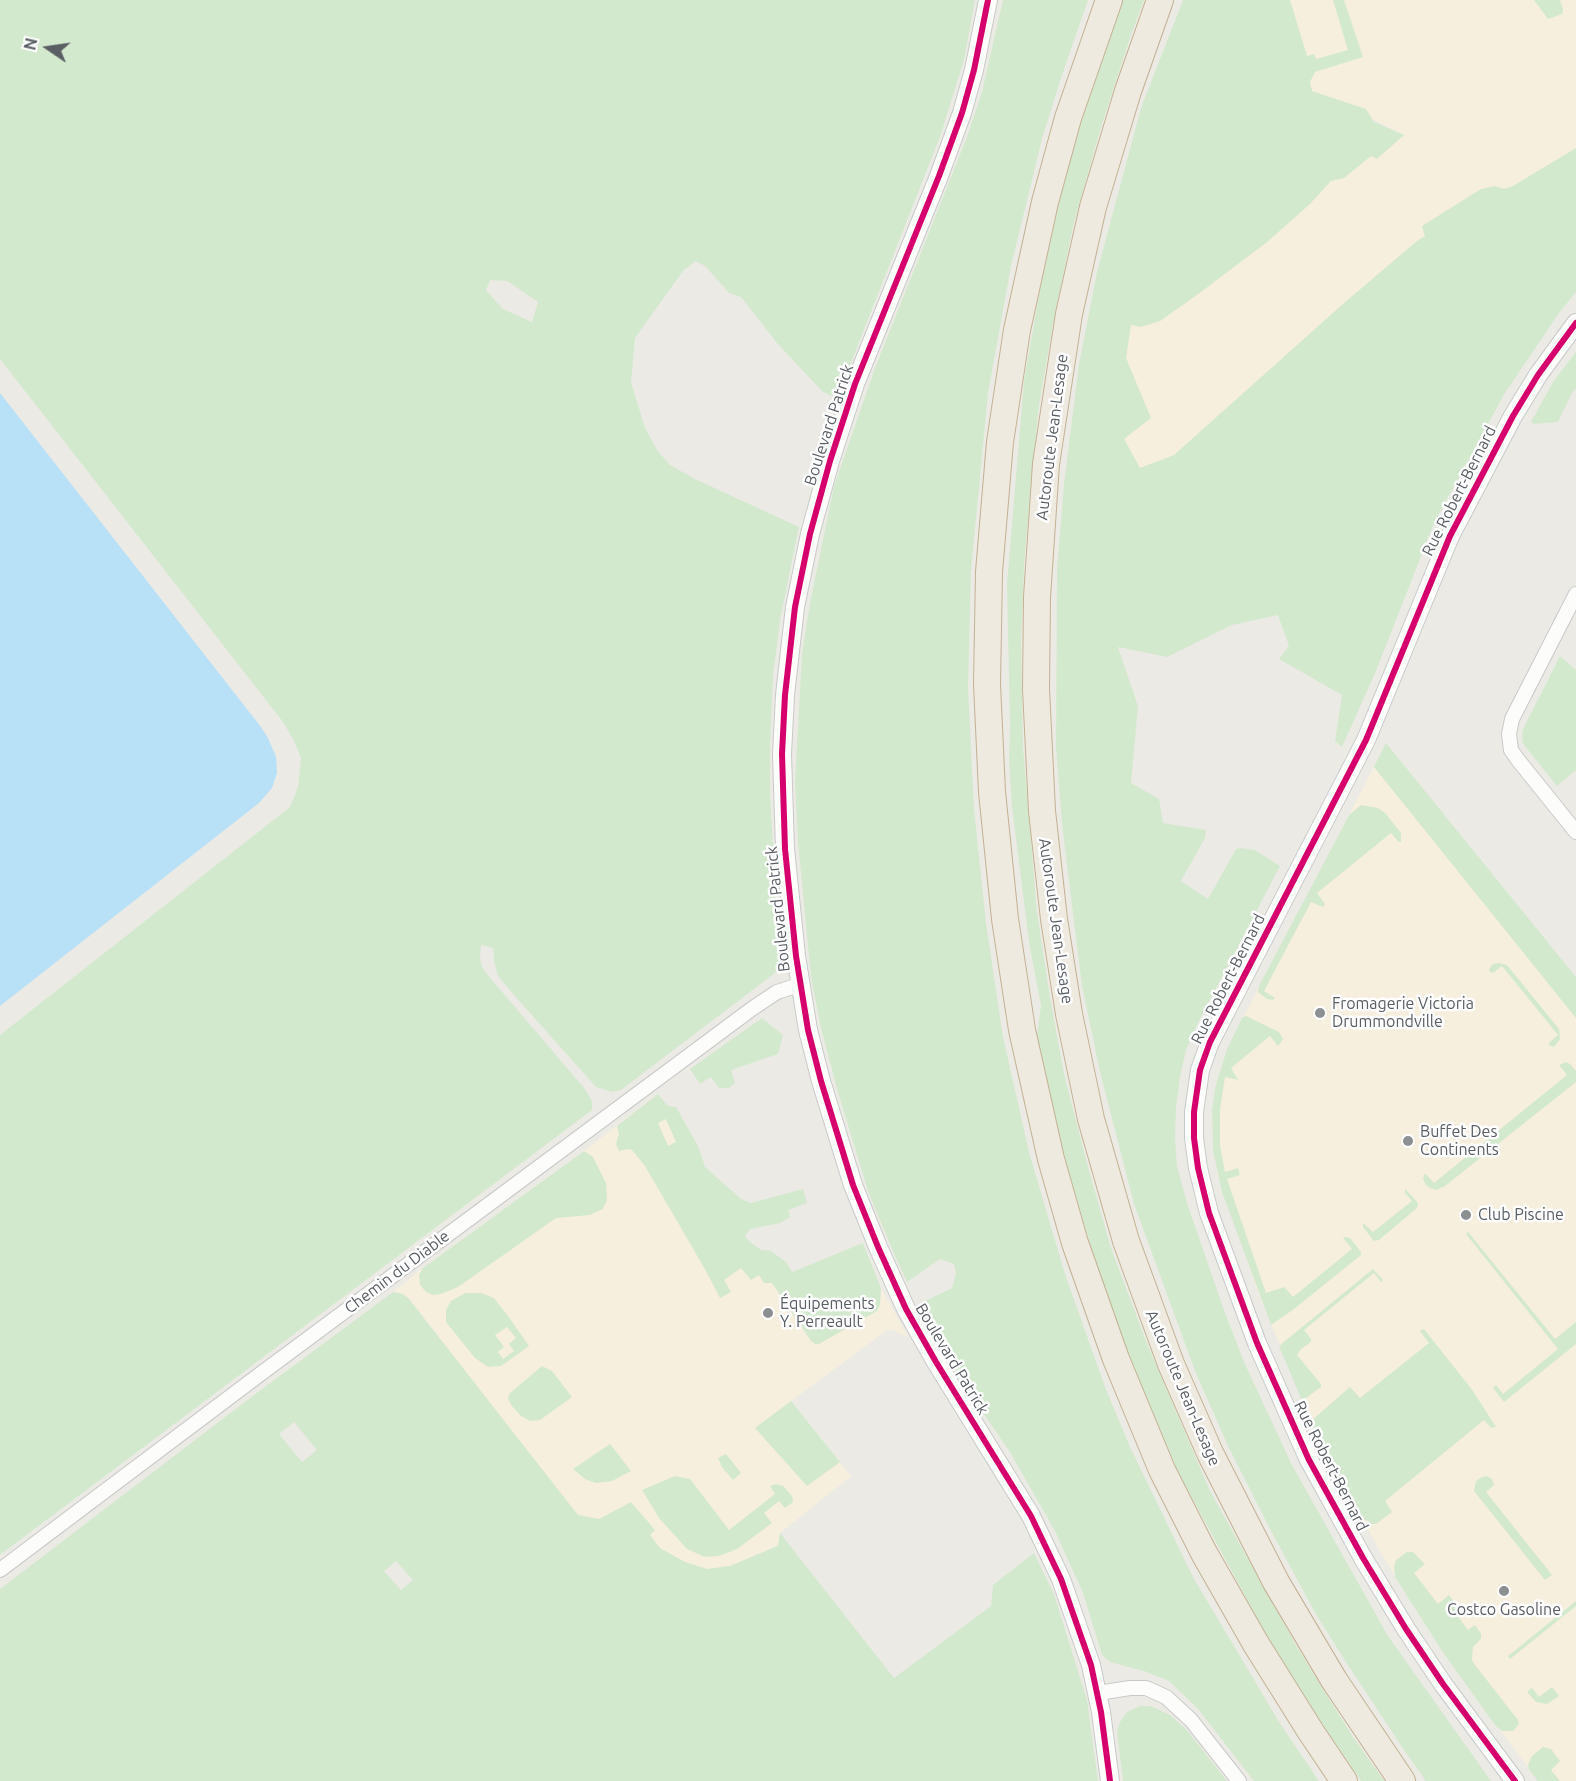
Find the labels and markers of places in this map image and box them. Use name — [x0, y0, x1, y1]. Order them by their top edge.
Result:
place label: Fromagerie Victoria Drummondville — [1332, 994, 1474, 1032]
marker: Fromagerie Victoria Drummondville — [1313, 1006, 1327, 1020]
place label: Buffet Des Continents — [1420, 1122, 1499, 1160]
marker: Buffet Des Continents — [1401, 1134, 1415, 1148]
place label: Club Piscine — [1478, 1205, 1564, 1225]
marker: Club Piscine — [1459, 1208, 1473, 1222]
place label: Équipements Y. Perreault — [780, 1294, 875, 1332]
marker: Équipements Y. Perreault — [761, 1306, 775, 1320]
marker: Costco Gasoline — [1497, 1584, 1511, 1598]
place label: Costco Gasoline — [1447, 1600, 1561, 1620]

